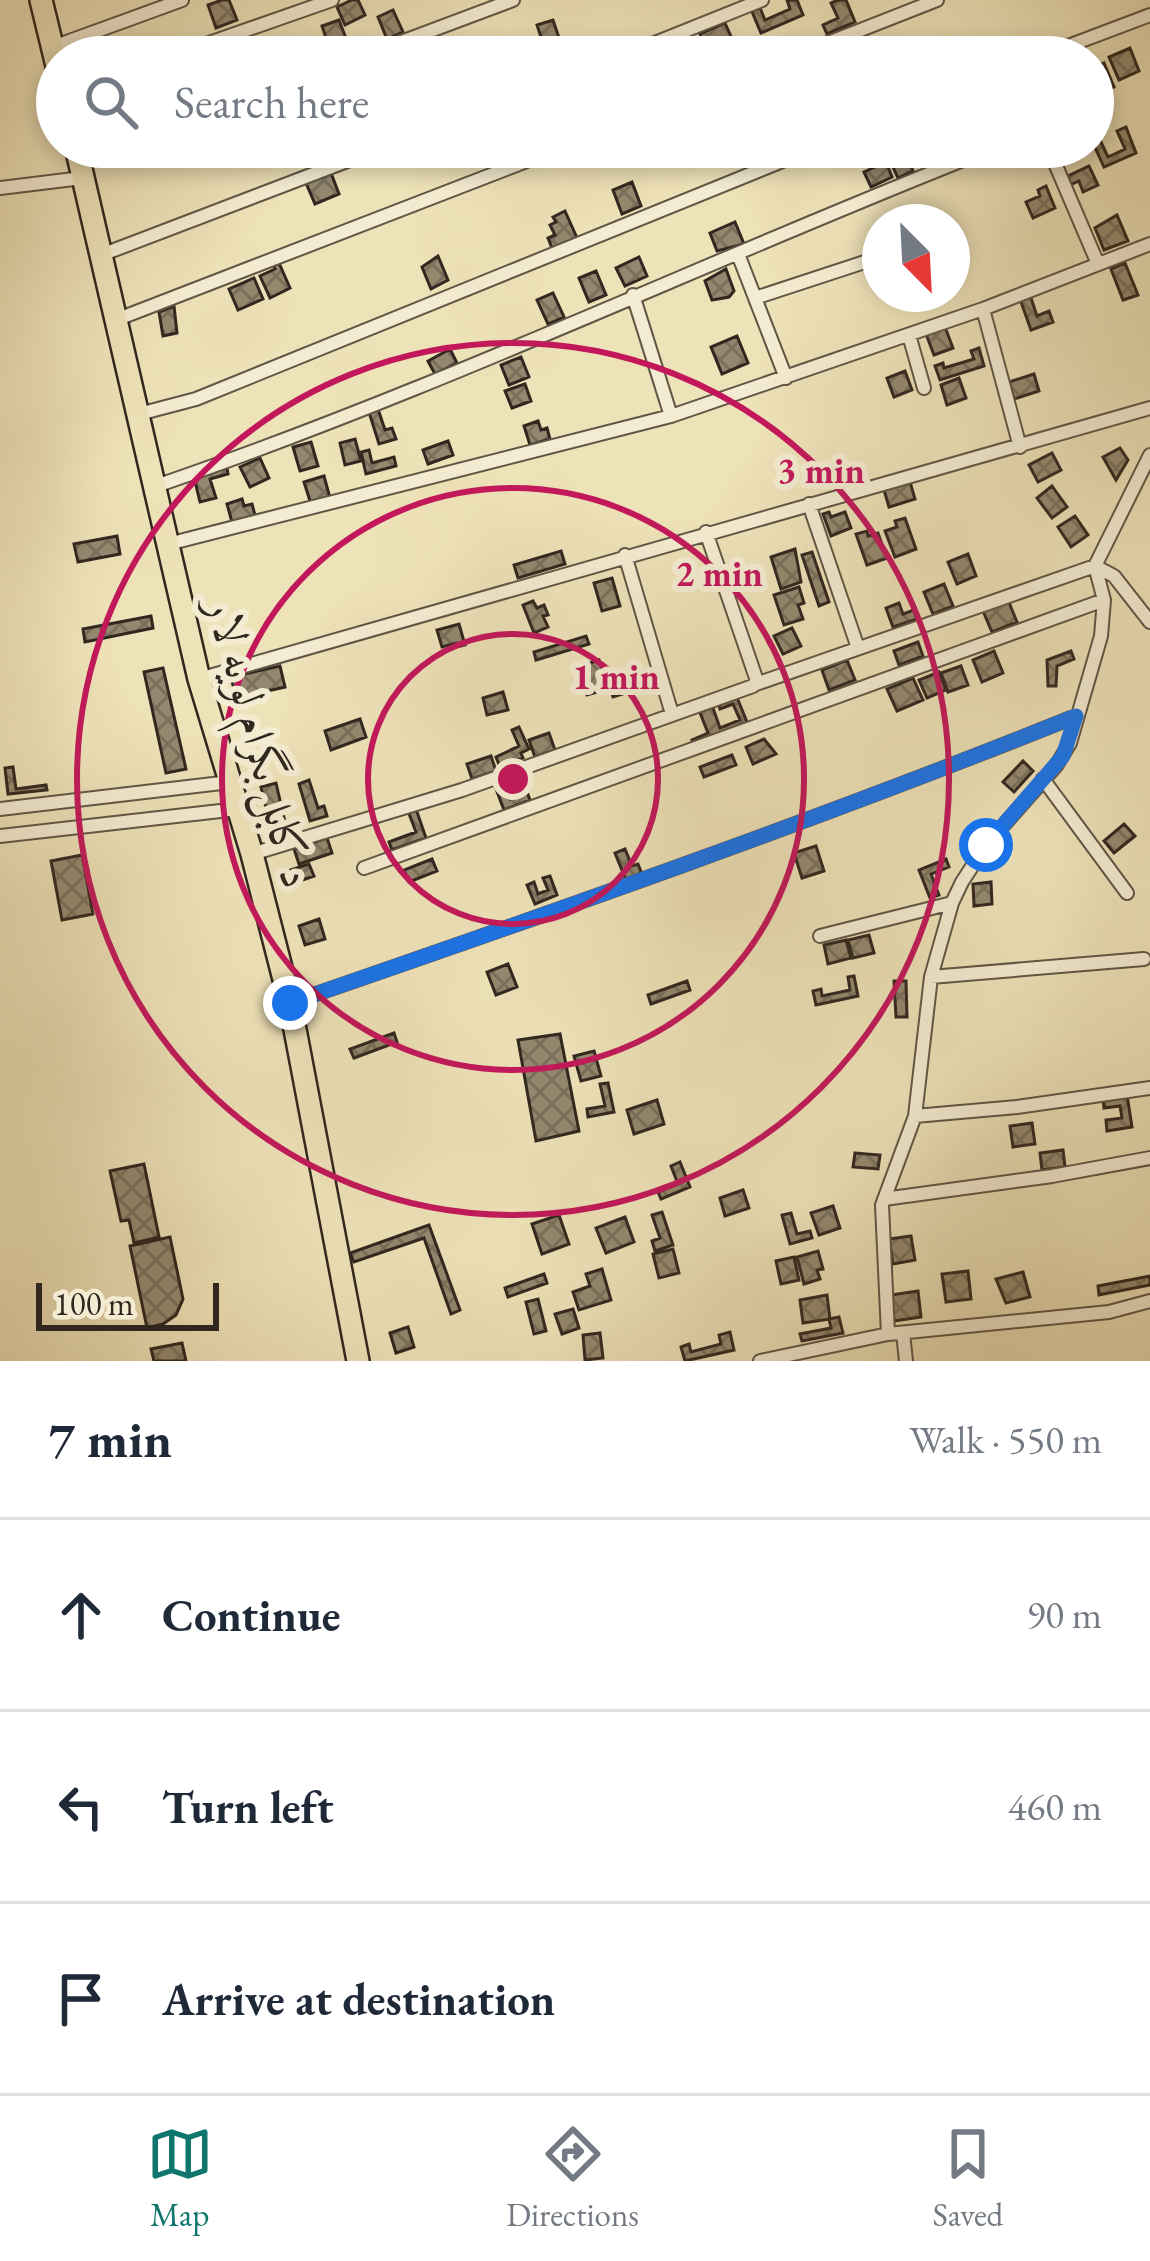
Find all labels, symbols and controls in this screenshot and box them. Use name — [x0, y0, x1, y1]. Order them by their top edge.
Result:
search box — [36, 36, 1114, 168]
icon: search — [78, 69, 144, 135]
text: Search here — [174, 73, 369, 131]
north arrow — [862, 204, 970, 312]
text: 3 min — [777, 447, 865, 494]
text: 2 min — [675, 550, 763, 597]
street label: د کابل بگرام لویه لار — [183, 587, 328, 896]
text: 1 min — [572, 653, 660, 700]
centre of rings — [492, 758, 534, 800]
route start — [959, 818, 1013, 872]
route end — [263, 976, 317, 1030]
scale bar — [36, 1277, 219, 1330]
text: 100 m — [54, 1282, 134, 1325]
text: 7 min — [48, 1406, 172, 1472]
text: Walk · 550 m — [909, 1414, 1102, 1465]
icon: ahead — [48, 1582, 114, 1648]
text: Continue — [162, 1586, 340, 1644]
text: 90 m — [1026, 1589, 1102, 1640]
icon: left — [48, 1774, 114, 1840]
text: Turn left — [162, 1778, 334, 1836]
text: 460 m — [1008, 1781, 1102, 1832]
icon: arrive — [48, 1966, 114, 2032]
text: Arrive at destination — [162, 1970, 555, 2028]
tab: Map — [147, 2121, 213, 2236]
tab: Directions — [506, 2121, 639, 2236]
tab: Saved — [933, 2121, 1003, 2236]

